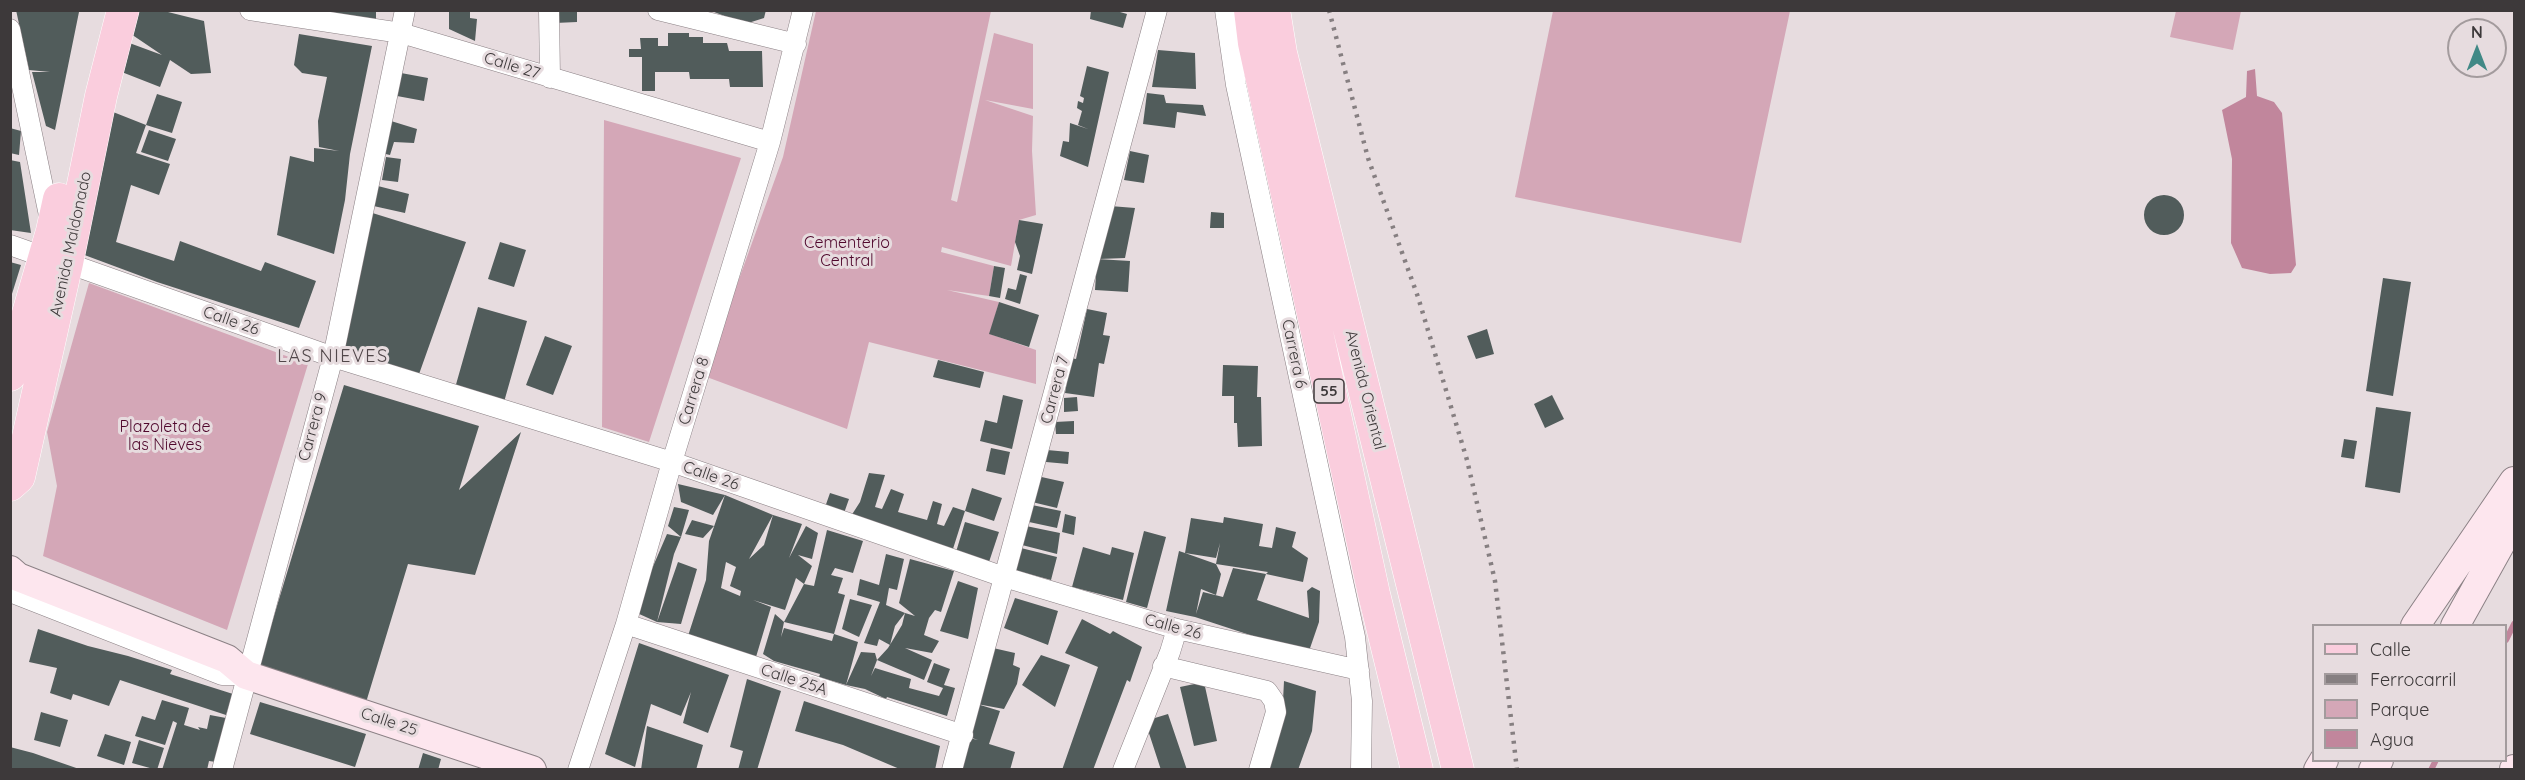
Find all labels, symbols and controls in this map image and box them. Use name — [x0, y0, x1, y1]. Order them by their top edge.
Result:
north arrow — [2447, 18, 2507, 78]
text: N — [2471, 22, 2483, 42]
street label: Calle 27 — [482, 48, 542, 84]
street label: Avenida Maldonado — [46, 170, 96, 318]
park label: Cementerio Central — [804, 233, 890, 271]
street label: Calle 26 — [200, 302, 262, 340]
street label: Carrera 6 — [1277, 318, 1311, 390]
street label: Avenida Oriental — [1341, 328, 1389, 452]
district label: LAS NIEVES — [277, 346, 389, 368]
street label: Carrera 7 — [1037, 354, 1073, 426]
street label: Carrera 8 — [675, 355, 713, 427]
road number: 55 — [1314, 379, 1344, 403]
street label: Carrera 9 — [295, 391, 331, 463]
park label: Plazoleta de las Nieves — [120, 417, 210, 455]
street label: Calle 26 — [680, 457, 742, 495]
street label: Calle 26 — [1142, 610, 1204, 644]
legend — [2312, 624, 2507, 762]
text: Calle — [2370, 638, 2411, 661]
street label: Calle 25A — [758, 660, 830, 700]
text: Ferrocarril — [2370, 668, 2457, 691]
text: Parque — [2370, 698, 2429, 721]
street label: Calle 25 — [358, 704, 420, 740]
text: Agua — [2370, 728, 2414, 751]

